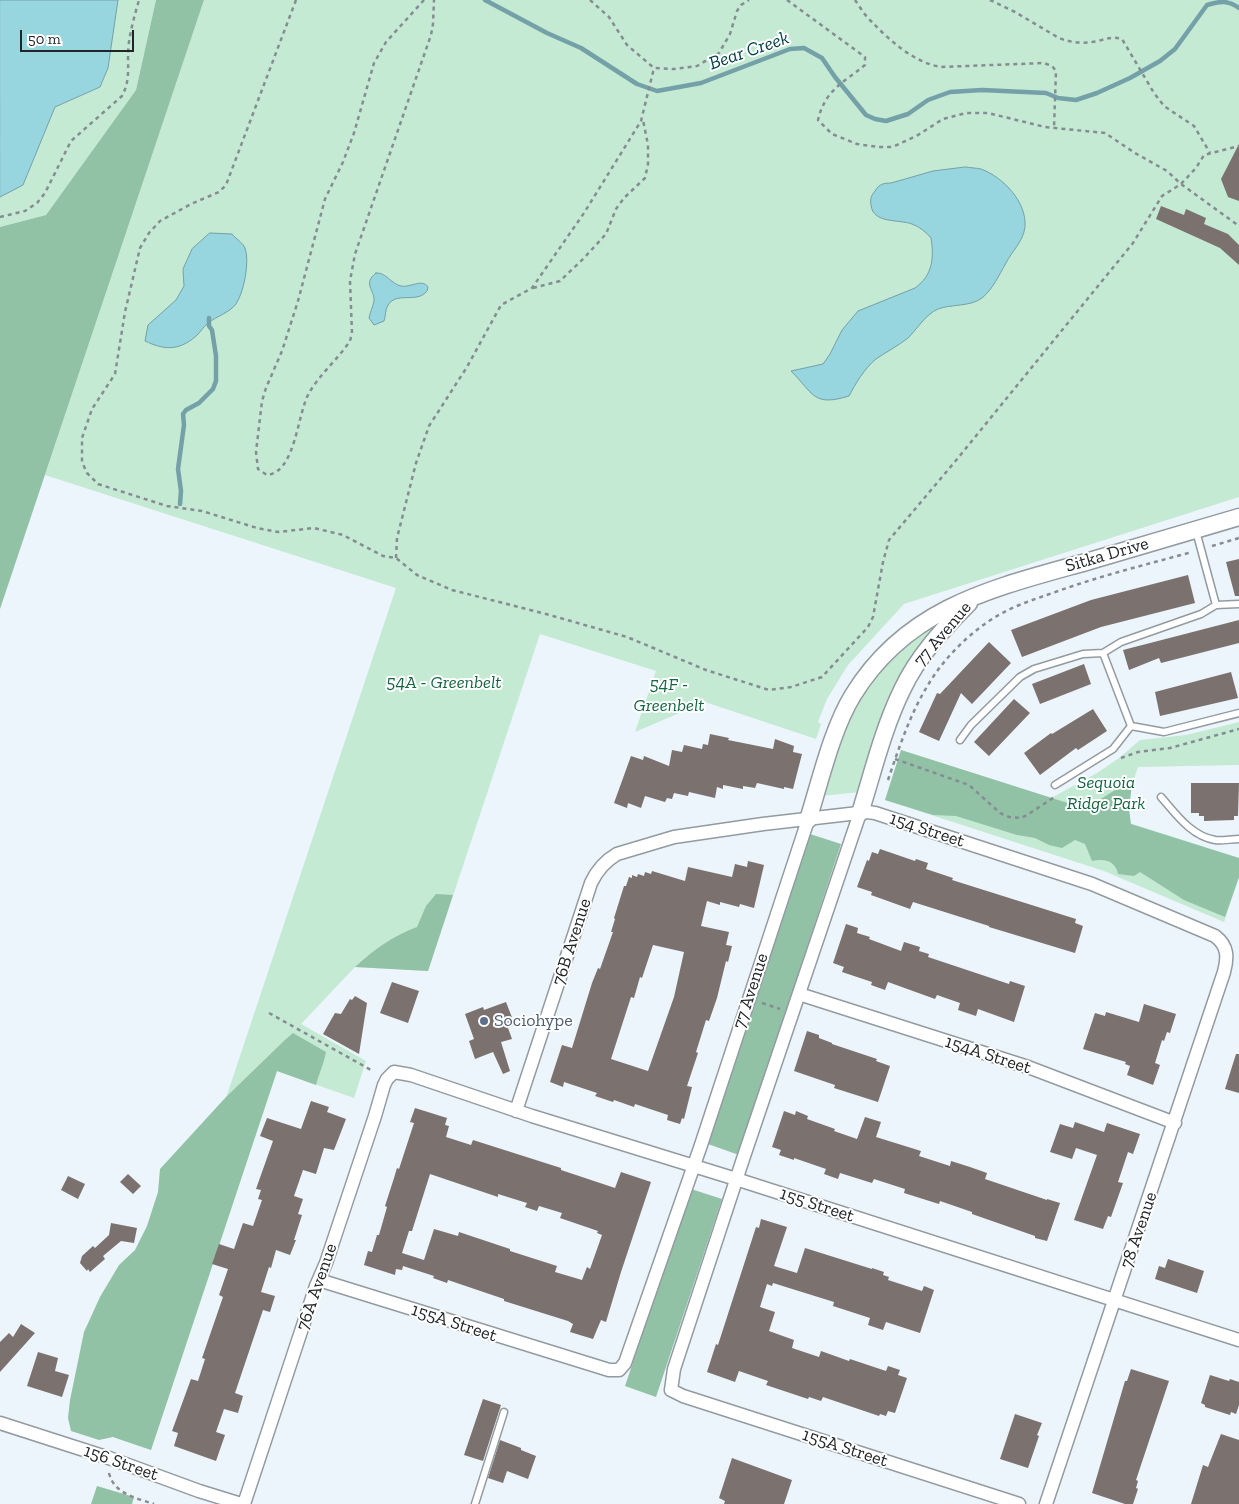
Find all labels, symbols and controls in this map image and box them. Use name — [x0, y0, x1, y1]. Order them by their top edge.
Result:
scale bar — [22, 20, 136, 52]
water label: Bear Creek — [706, 27, 792, 75]
text: 50 m — [28, 30, 61, 48]
street label: Sitka Drive — [1063, 533, 1151, 577]
street label: 77 Avenue — [910, 597, 976, 671]
park label: 54A - Greenbelt — [387, 672, 501, 694]
park label: 54F - Greenbelt — [634, 674, 704, 716]
park label: Sequoia Ridge Park — [1067, 772, 1145, 814]
street label: 154 Street — [887, 808, 967, 852]
street label: 76B Avenue — [548, 896, 596, 988]
street label: 77 Avenue — [729, 951, 773, 1031]
place label: Sociohype — [494, 1010, 573, 1032]
marker: Sociohype — [478, 1015, 490, 1027]
street label: 154A Street — [942, 1031, 1034, 1079]
street label: 155 Street — [777, 1183, 857, 1227]
street label: 78 Avenue — [1116, 1189, 1162, 1271]
street label: 76A Avenue — [292, 1241, 342, 1333]
street label: 155A Street — [409, 1299, 499, 1347]
street label: 155A Street — [800, 1424, 890, 1472]
street label: 156 Street — [81, 1440, 161, 1486]

